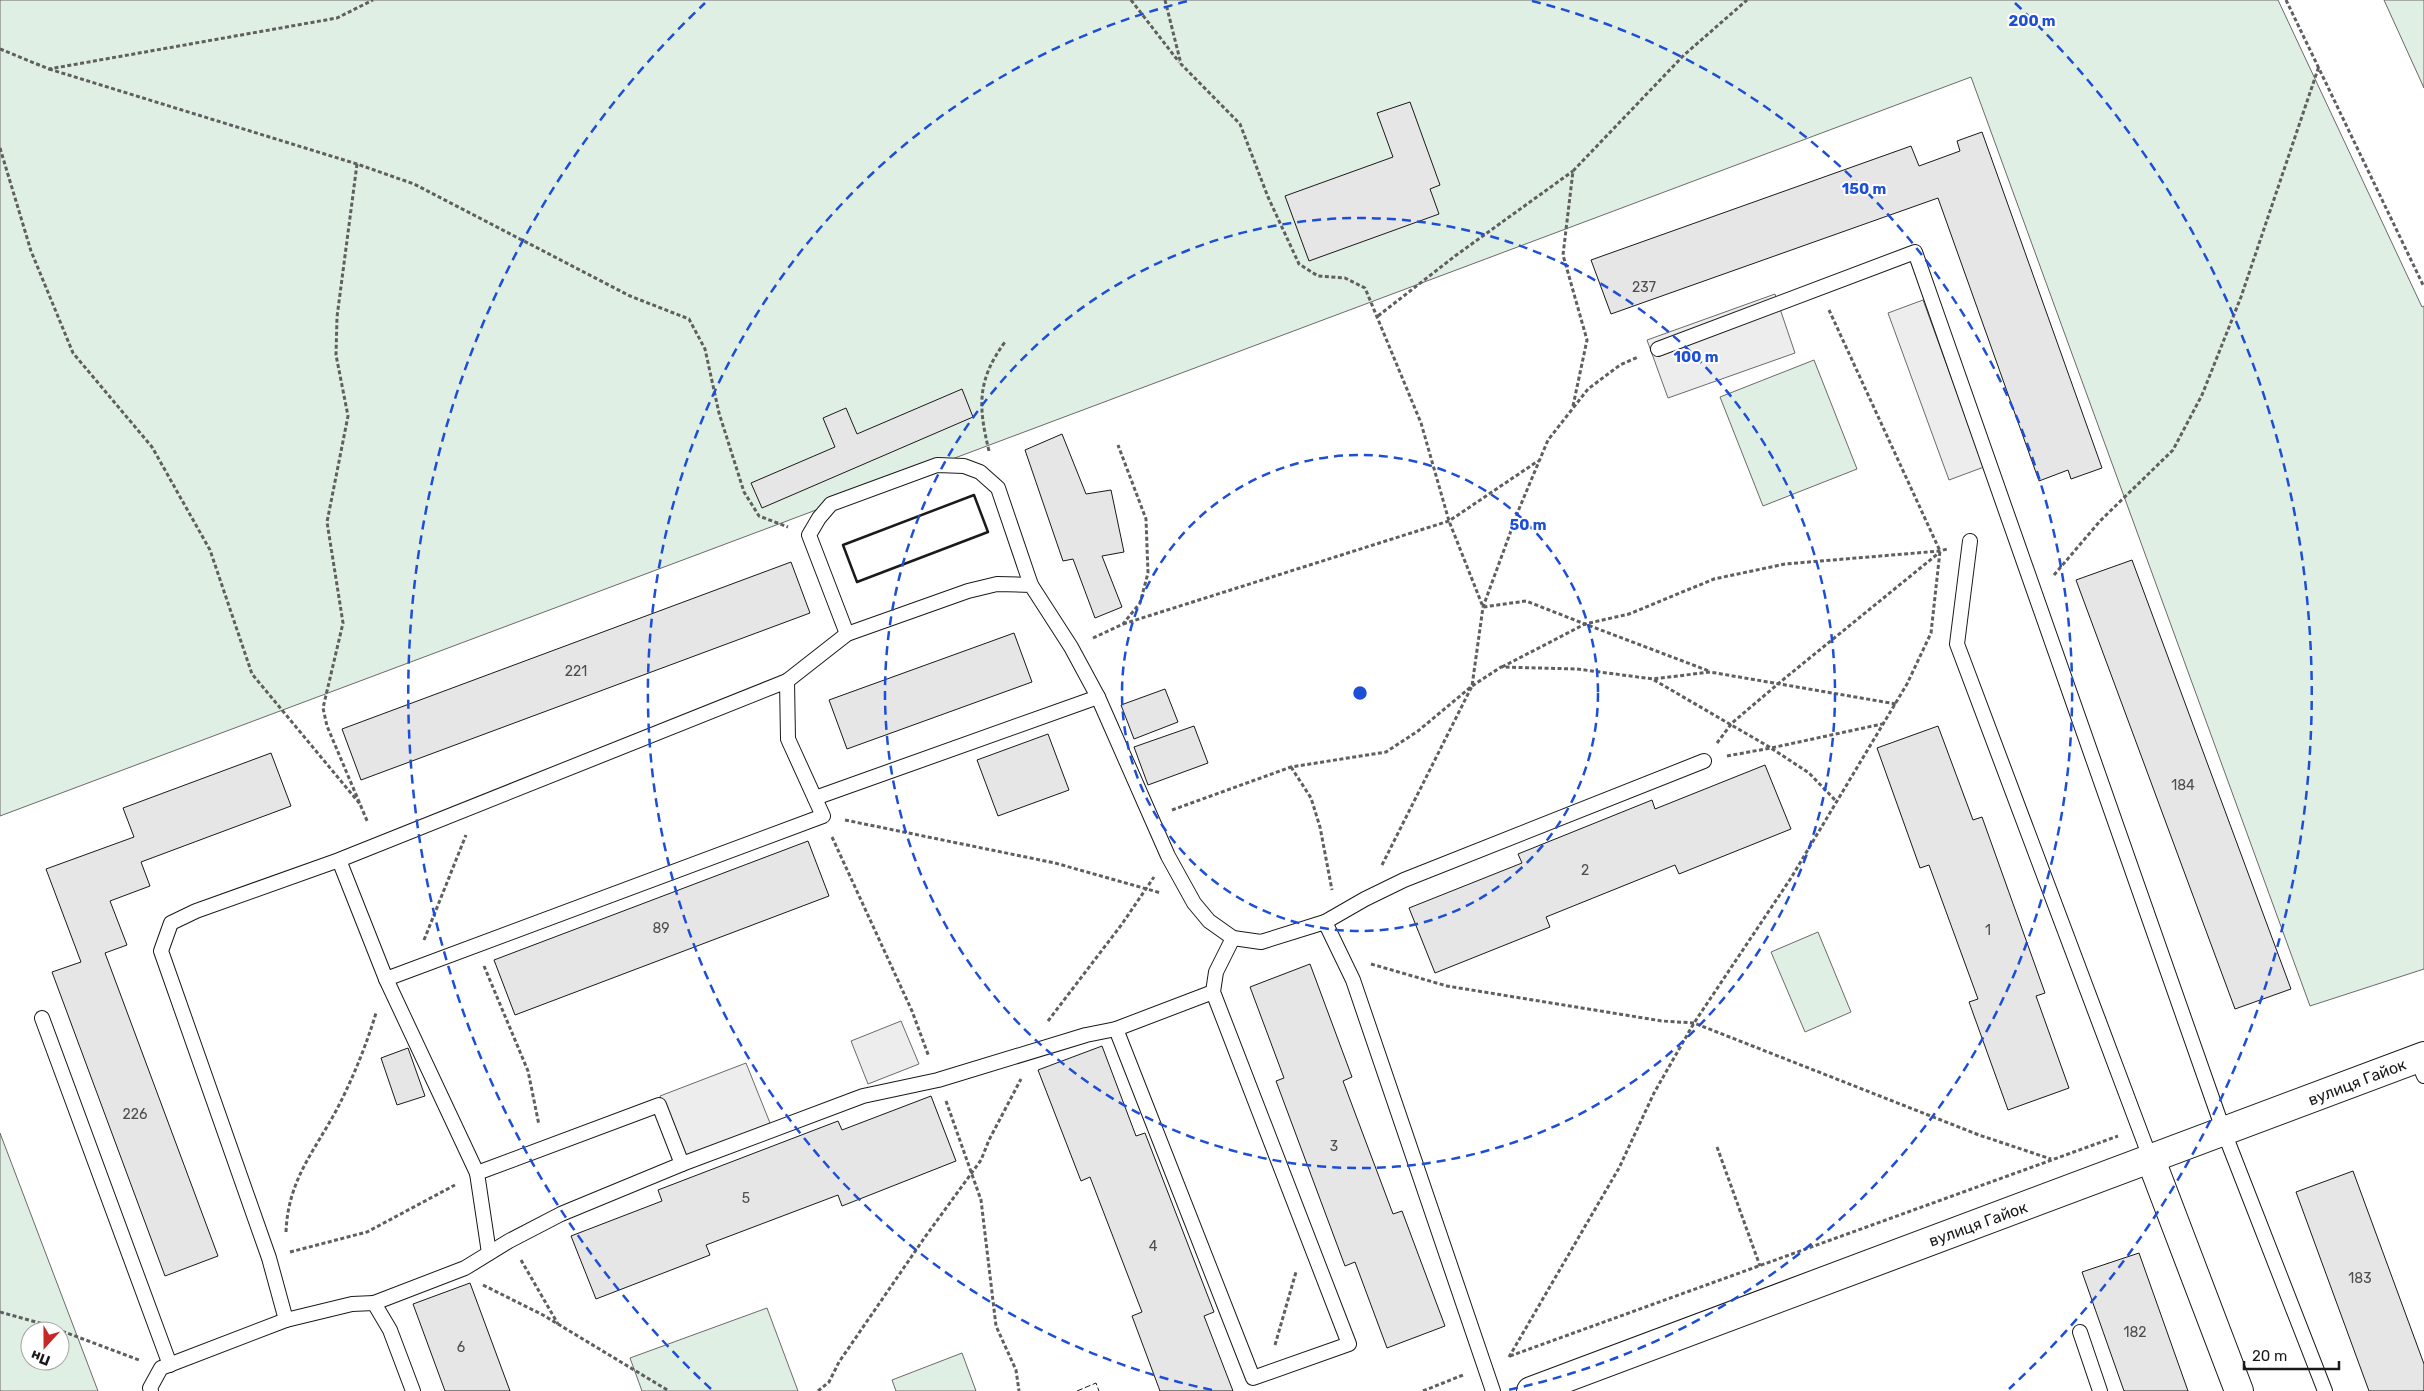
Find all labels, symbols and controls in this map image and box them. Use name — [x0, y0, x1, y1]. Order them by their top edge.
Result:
text: 200 m — [2008, 12, 2056, 30]
text: 150 m — [1842, 180, 1886, 198]
house number: 237 — [1632, 279, 1656, 296]
text: 100 m — [1674, 348, 1718, 366]
text: 50 m — [1510, 516, 1546, 534]
house number: 221 — [565, 663, 587, 680]
centre of rings — [1351, 684, 1369, 702]
house number: 184 — [2171, 777, 2195, 794]
house number: 2 — [1581, 862, 1589, 879]
house number: 89 — [652, 920, 670, 937]
house number: 1 — [1985, 922, 1991, 939]
street label: вулиця Гайок — [2305, 1054, 2409, 1109]
house number: 226 — [123, 1106, 147, 1123]
house number: 3 — [1330, 1138, 1338, 1155]
house number: 5 — [742, 1190, 750, 1207]
street label: вулиця Гайок — [1926, 1197, 2030, 1251]
house number: 4 — [1149, 1238, 1158, 1255]
house number: 183 — [2348, 1270, 2372, 1287]
north arrow — [20, 1321, 70, 1371]
house number: 182 — [2123, 1324, 2147, 1341]
scale bar — [2244, 1338, 2339, 1370]
house number: 6 — [457, 1339, 465, 1356]
text: Пн — [28, 1346, 53, 1369]
text: 20 m — [2252, 1347, 2287, 1365]

